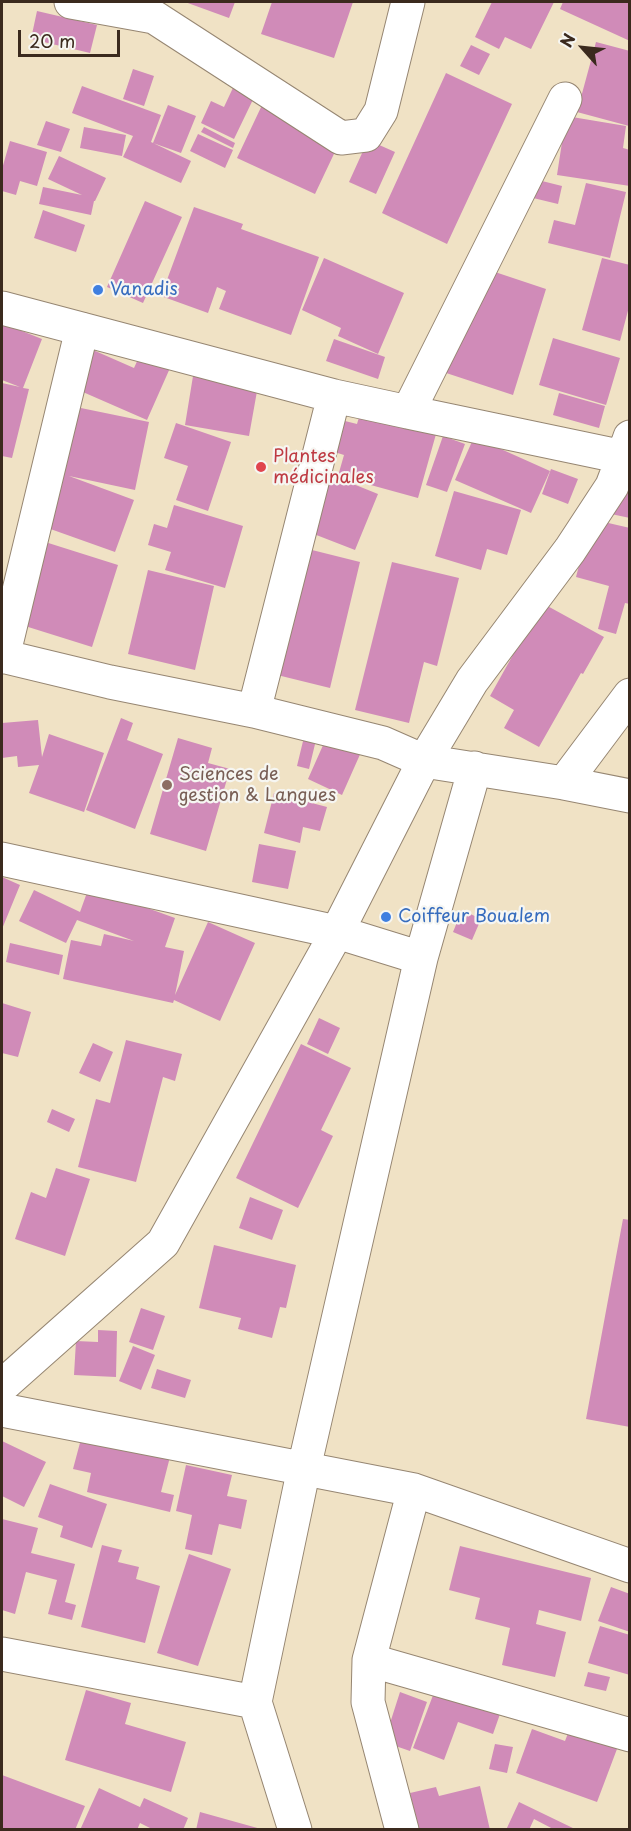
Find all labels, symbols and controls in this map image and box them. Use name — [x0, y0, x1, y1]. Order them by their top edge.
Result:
scale bar — [21, 18, 123, 56]
north arrow — [553, 18, 613, 78]
text: 20 m — [29, 27, 75, 54]
text: N — [553, 29, 581, 51]
place label: Vanadis — [110, 279, 178, 301]
marker: Vanadis — [91, 283, 105, 297]
place label: Plantes médicinales — [273, 446, 374, 488]
marker: Plantes médicinales — [254, 460, 268, 474]
place label: Sciences de gestion & Langues — [179, 764, 336, 806]
marker: Sciences de gestion & Langues — [160, 778, 174, 792]
place label: Coiffeur Boualem — [398, 906, 550, 928]
marker: Coiffeur Boualem — [379, 910, 393, 924]

